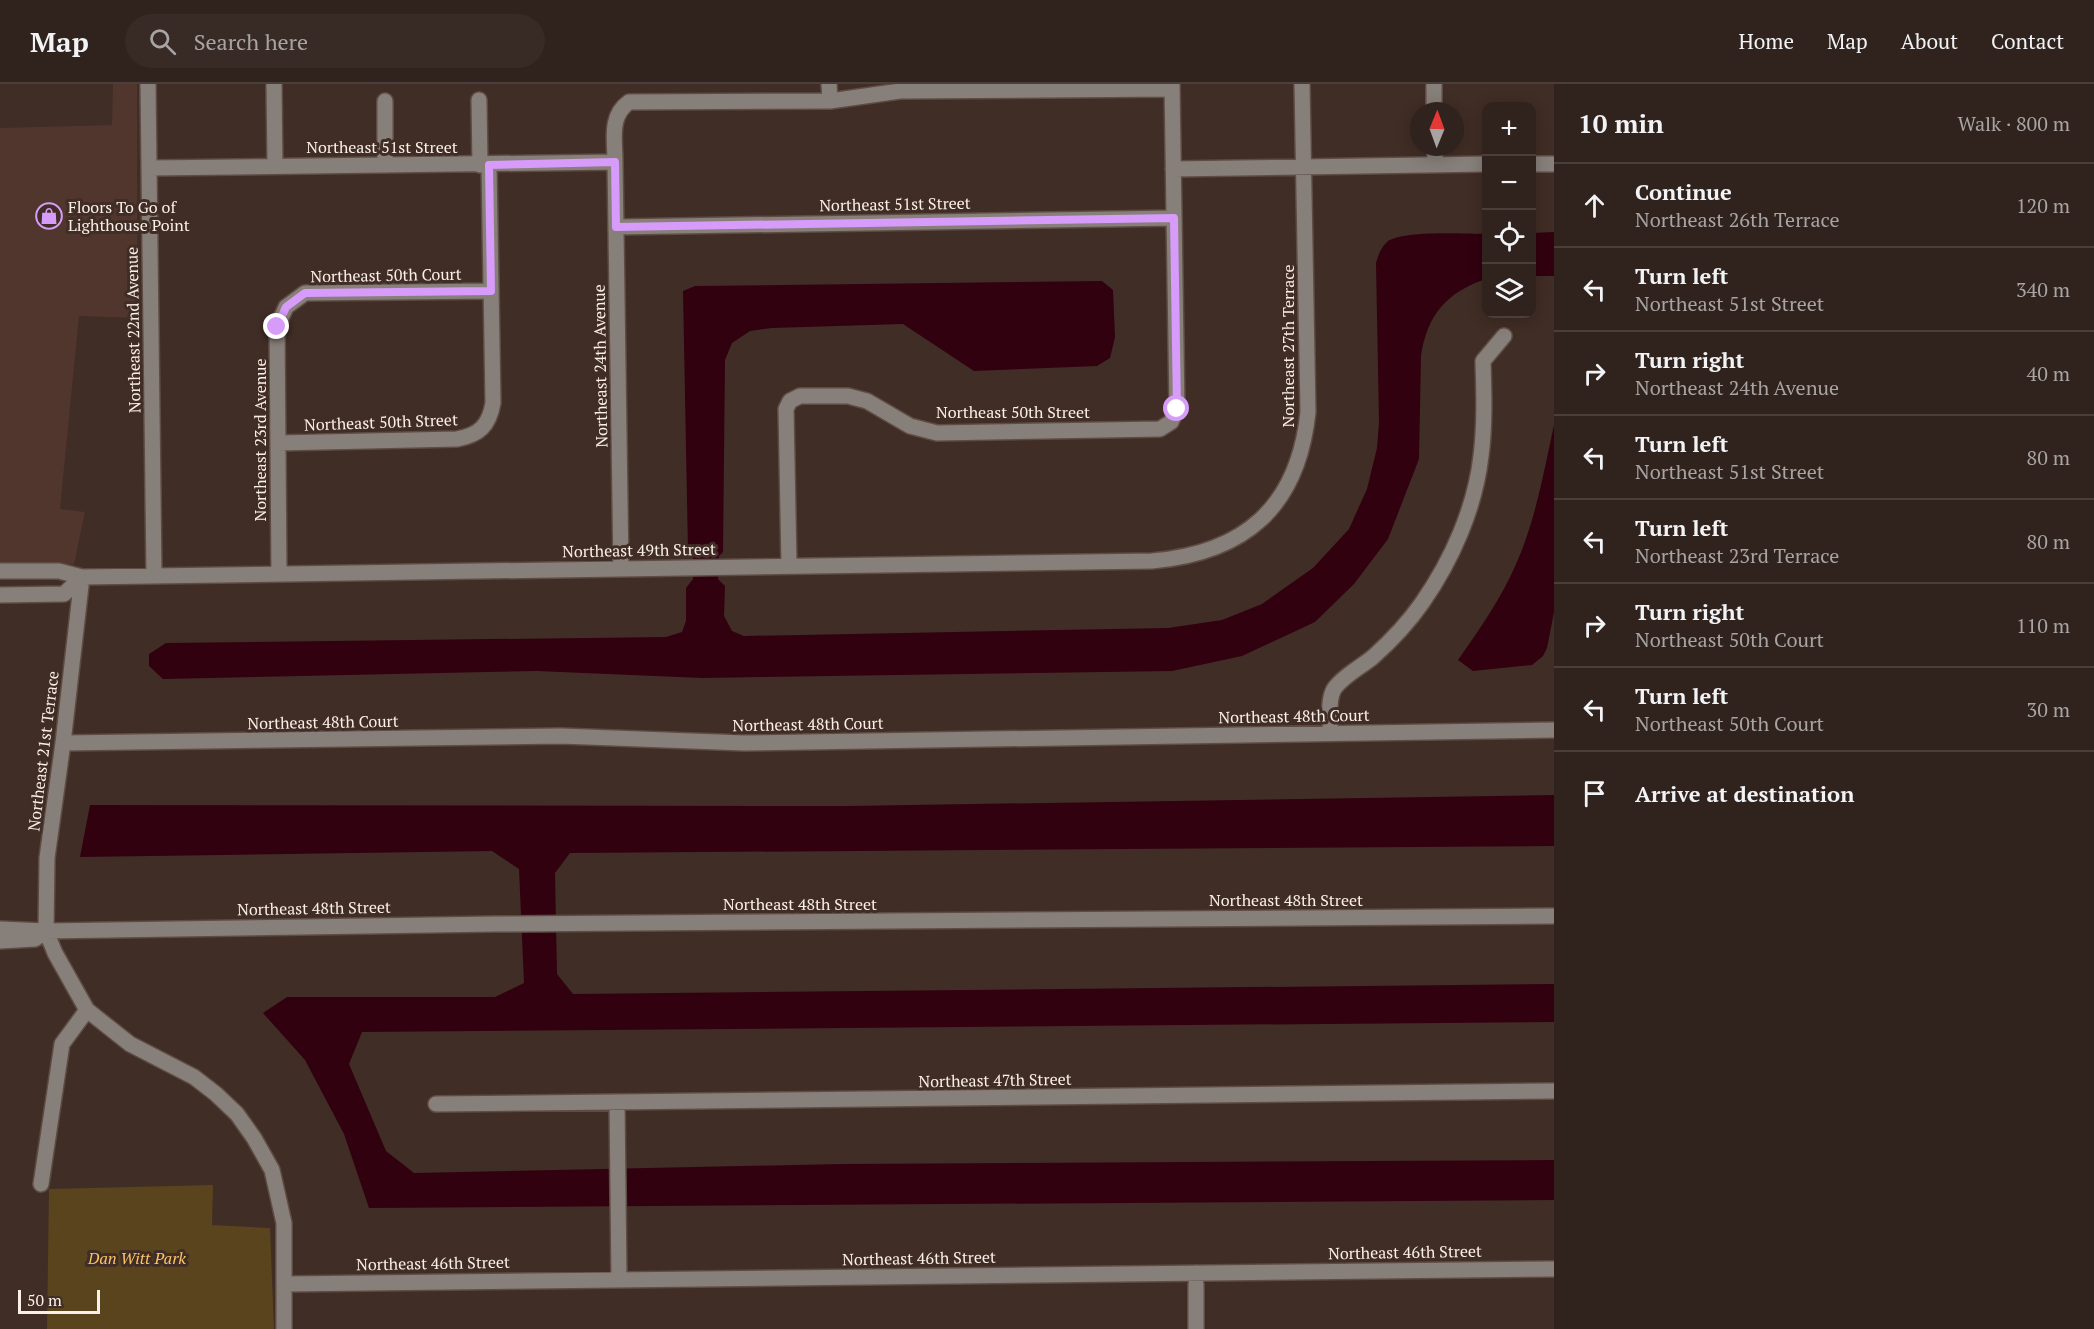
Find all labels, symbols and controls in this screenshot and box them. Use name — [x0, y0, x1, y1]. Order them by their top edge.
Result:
search box — [125, 14, 545, 68]
text: Map — [30, 23, 89, 60]
icon: search — [146, 25, 179, 58]
text: Search here — [194, 27, 308, 56]
text: Home — [1738, 27, 1794, 55]
text: Map — [1827, 27, 1868, 55]
text: About — [1901, 27, 1958, 55]
text: Contact — [1991, 27, 2064, 55]
north arrow — [1410, 102, 1464, 156]
map controls — [1482, 102, 1536, 318]
button: + — [1482, 102, 1536, 156]
text: 10 min — [1578, 106, 1664, 140]
text: Walk · 800 m — [1958, 110, 2070, 137]
street label: Northeast 51st Street — [306, 136, 458, 158]
button: − — [1482, 156, 1536, 210]
text: Continue — [1635, 177, 1732, 206]
icon: ahead — [1578, 189, 1611, 222]
street label: Northeast 51st Street — [819, 192, 971, 216]
text: 120 m — [2016, 192, 2070, 219]
place label: Floors To Go of Lighthouse Point — [68, 196, 190, 236]
shop icon: Floors To Go of Lighthouse Point — [34, 201, 64, 231]
text: Northeast 26th Terrace — [1635, 206, 1840, 233]
button: locate — [1482, 210, 1536, 264]
street label: Northeast 22nd Avenue — [121, 247, 145, 413]
text: Turn left — [1635, 261, 1728, 290]
street label: Northeast 50th Court — [310, 263, 462, 287]
street label: Northeast 27th Terrace — [1277, 264, 1299, 428]
button: layers — [1482, 264, 1536, 318]
icon: left — [1578, 273, 1611, 306]
text: 340 m — [2016, 276, 2070, 303]
street label: Northeast 24th Avenue — [588, 284, 612, 448]
text: Northeast 51st Street — [1635, 290, 1824, 317]
route end — [263, 313, 289, 339]
text: Turn right — [1635, 345, 1744, 374]
icon: right — [1578, 357, 1611, 390]
street label: Northeast 23rd Avenue — [249, 359, 271, 521]
text: 40 m — [2027, 360, 2070, 387]
text: Northeast 24th Avenue — [1635, 374, 1839, 401]
route start — [1163, 395, 1189, 421]
street label: Northeast 50th Street — [936, 401, 1090, 423]
street label: Northeast 50th Street — [304, 408, 458, 436]
text: Turn left — [1635, 429, 1728, 458]
icon: left — [1578, 441, 1611, 474]
text: 80 m — [2027, 444, 2070, 471]
text: Northeast 51st Street — [1635, 458, 1824, 485]
text: Turn left — [1635, 513, 1728, 542]
icon: left — [1578, 525, 1611, 558]
text: 80 m — [2027, 528, 2070, 555]
street label: Northeast 49th Street — [562, 538, 716, 562]
text: Northeast 23rd Terrace — [1635, 542, 1839, 569]
text: Turn right — [1635, 597, 1744, 626]
icon: right — [1578, 609, 1611, 642]
text: 110 m — [2016, 612, 2070, 639]
text: Northeast 50th Court — [1635, 626, 1824, 653]
street label: Northeast 21st Terrace — [22, 670, 64, 832]
text: Turn left — [1635, 681, 1728, 710]
icon: left — [1578, 693, 1611, 726]
text: 30 m — [2027, 696, 2070, 723]
street label: Northeast 48th Court — [1218, 704, 1370, 728]
street label: Northeast 48th Court — [247, 710, 399, 734]
text: Northeast 50th Court — [1635, 710, 1824, 737]
street label: Northeast 48th Court — [732, 712, 884, 736]
icon: arrive — [1578, 777, 1611, 810]
text: Arrive at destination — [1635, 779, 1854, 808]
street label: Northeast 48th Street — [1209, 889, 1363, 911]
street label: Northeast 48th Street — [723, 893, 877, 915]
street label: Northeast 48th Street — [237, 896, 391, 920]
street label: Northeast 47th Street — [918, 1068, 1072, 1092]
street label: Northeast 46th Street — [1328, 1240, 1482, 1264]
street label: Northeast 46th Street — [842, 1246, 996, 1270]
park label: Dan Witt Park — [87, 1247, 186, 1269]
street label: Northeast 46th Street — [356, 1251, 510, 1275]
scale bar — [18, 1287, 100, 1314]
text: 50 m — [27, 1289, 62, 1311]

